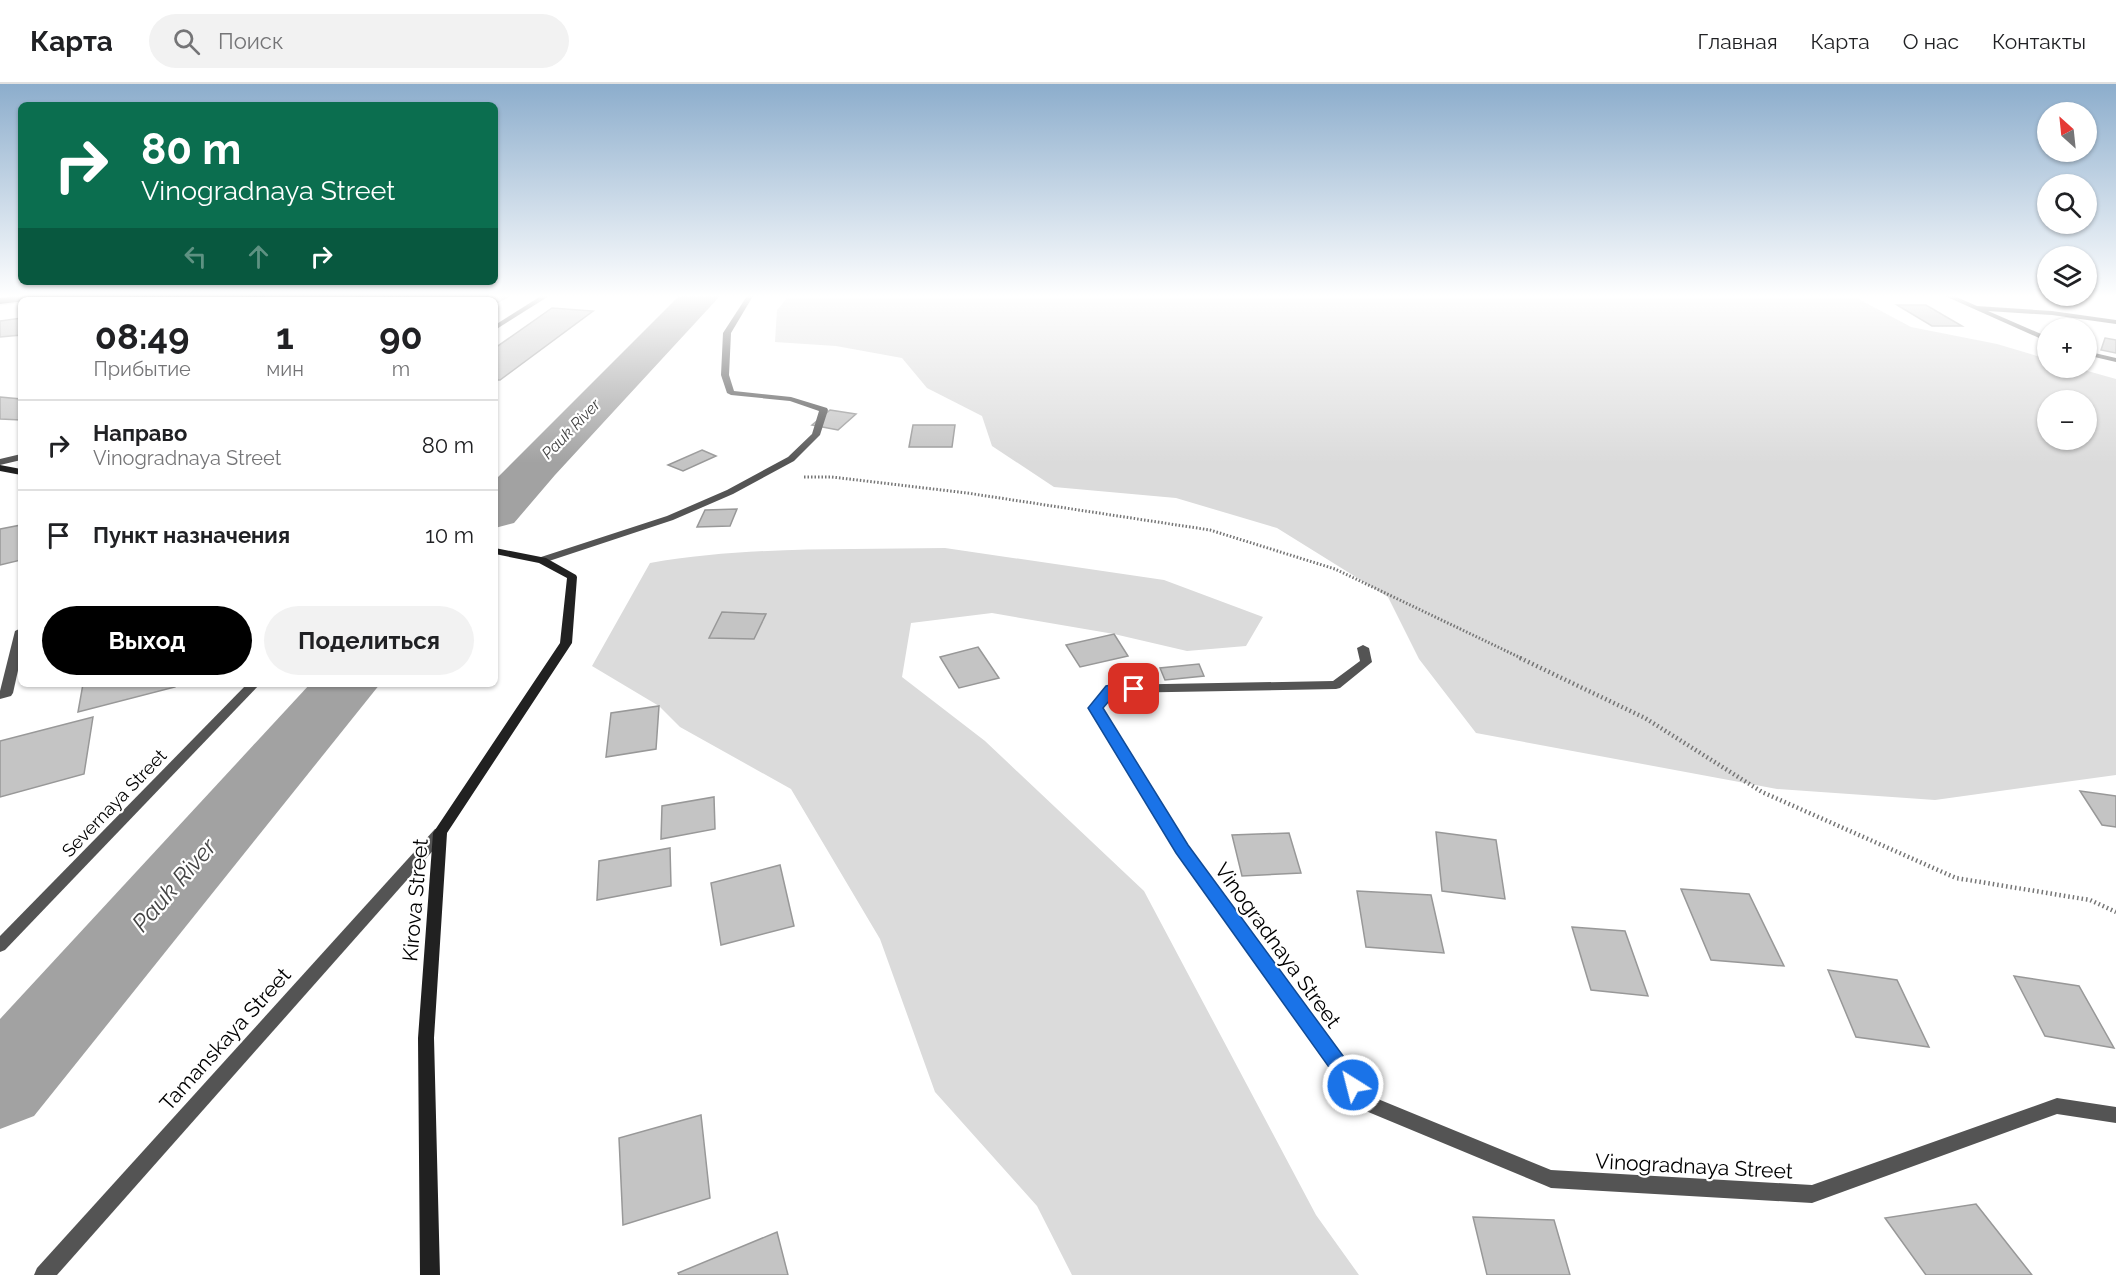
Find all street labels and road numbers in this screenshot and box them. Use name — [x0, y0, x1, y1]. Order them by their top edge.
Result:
street label: Severnaya Street — [57, 745, 171, 861]
street label: Kirova Street — [397, 838, 433, 962]
street label: Vinogradnaya Street — [1210, 858, 1346, 1032]
street label: Tamanskaya Street — [154, 962, 296, 1116]
street label: Vinogradnaya Street — [1595, 1148, 1793, 1184]

